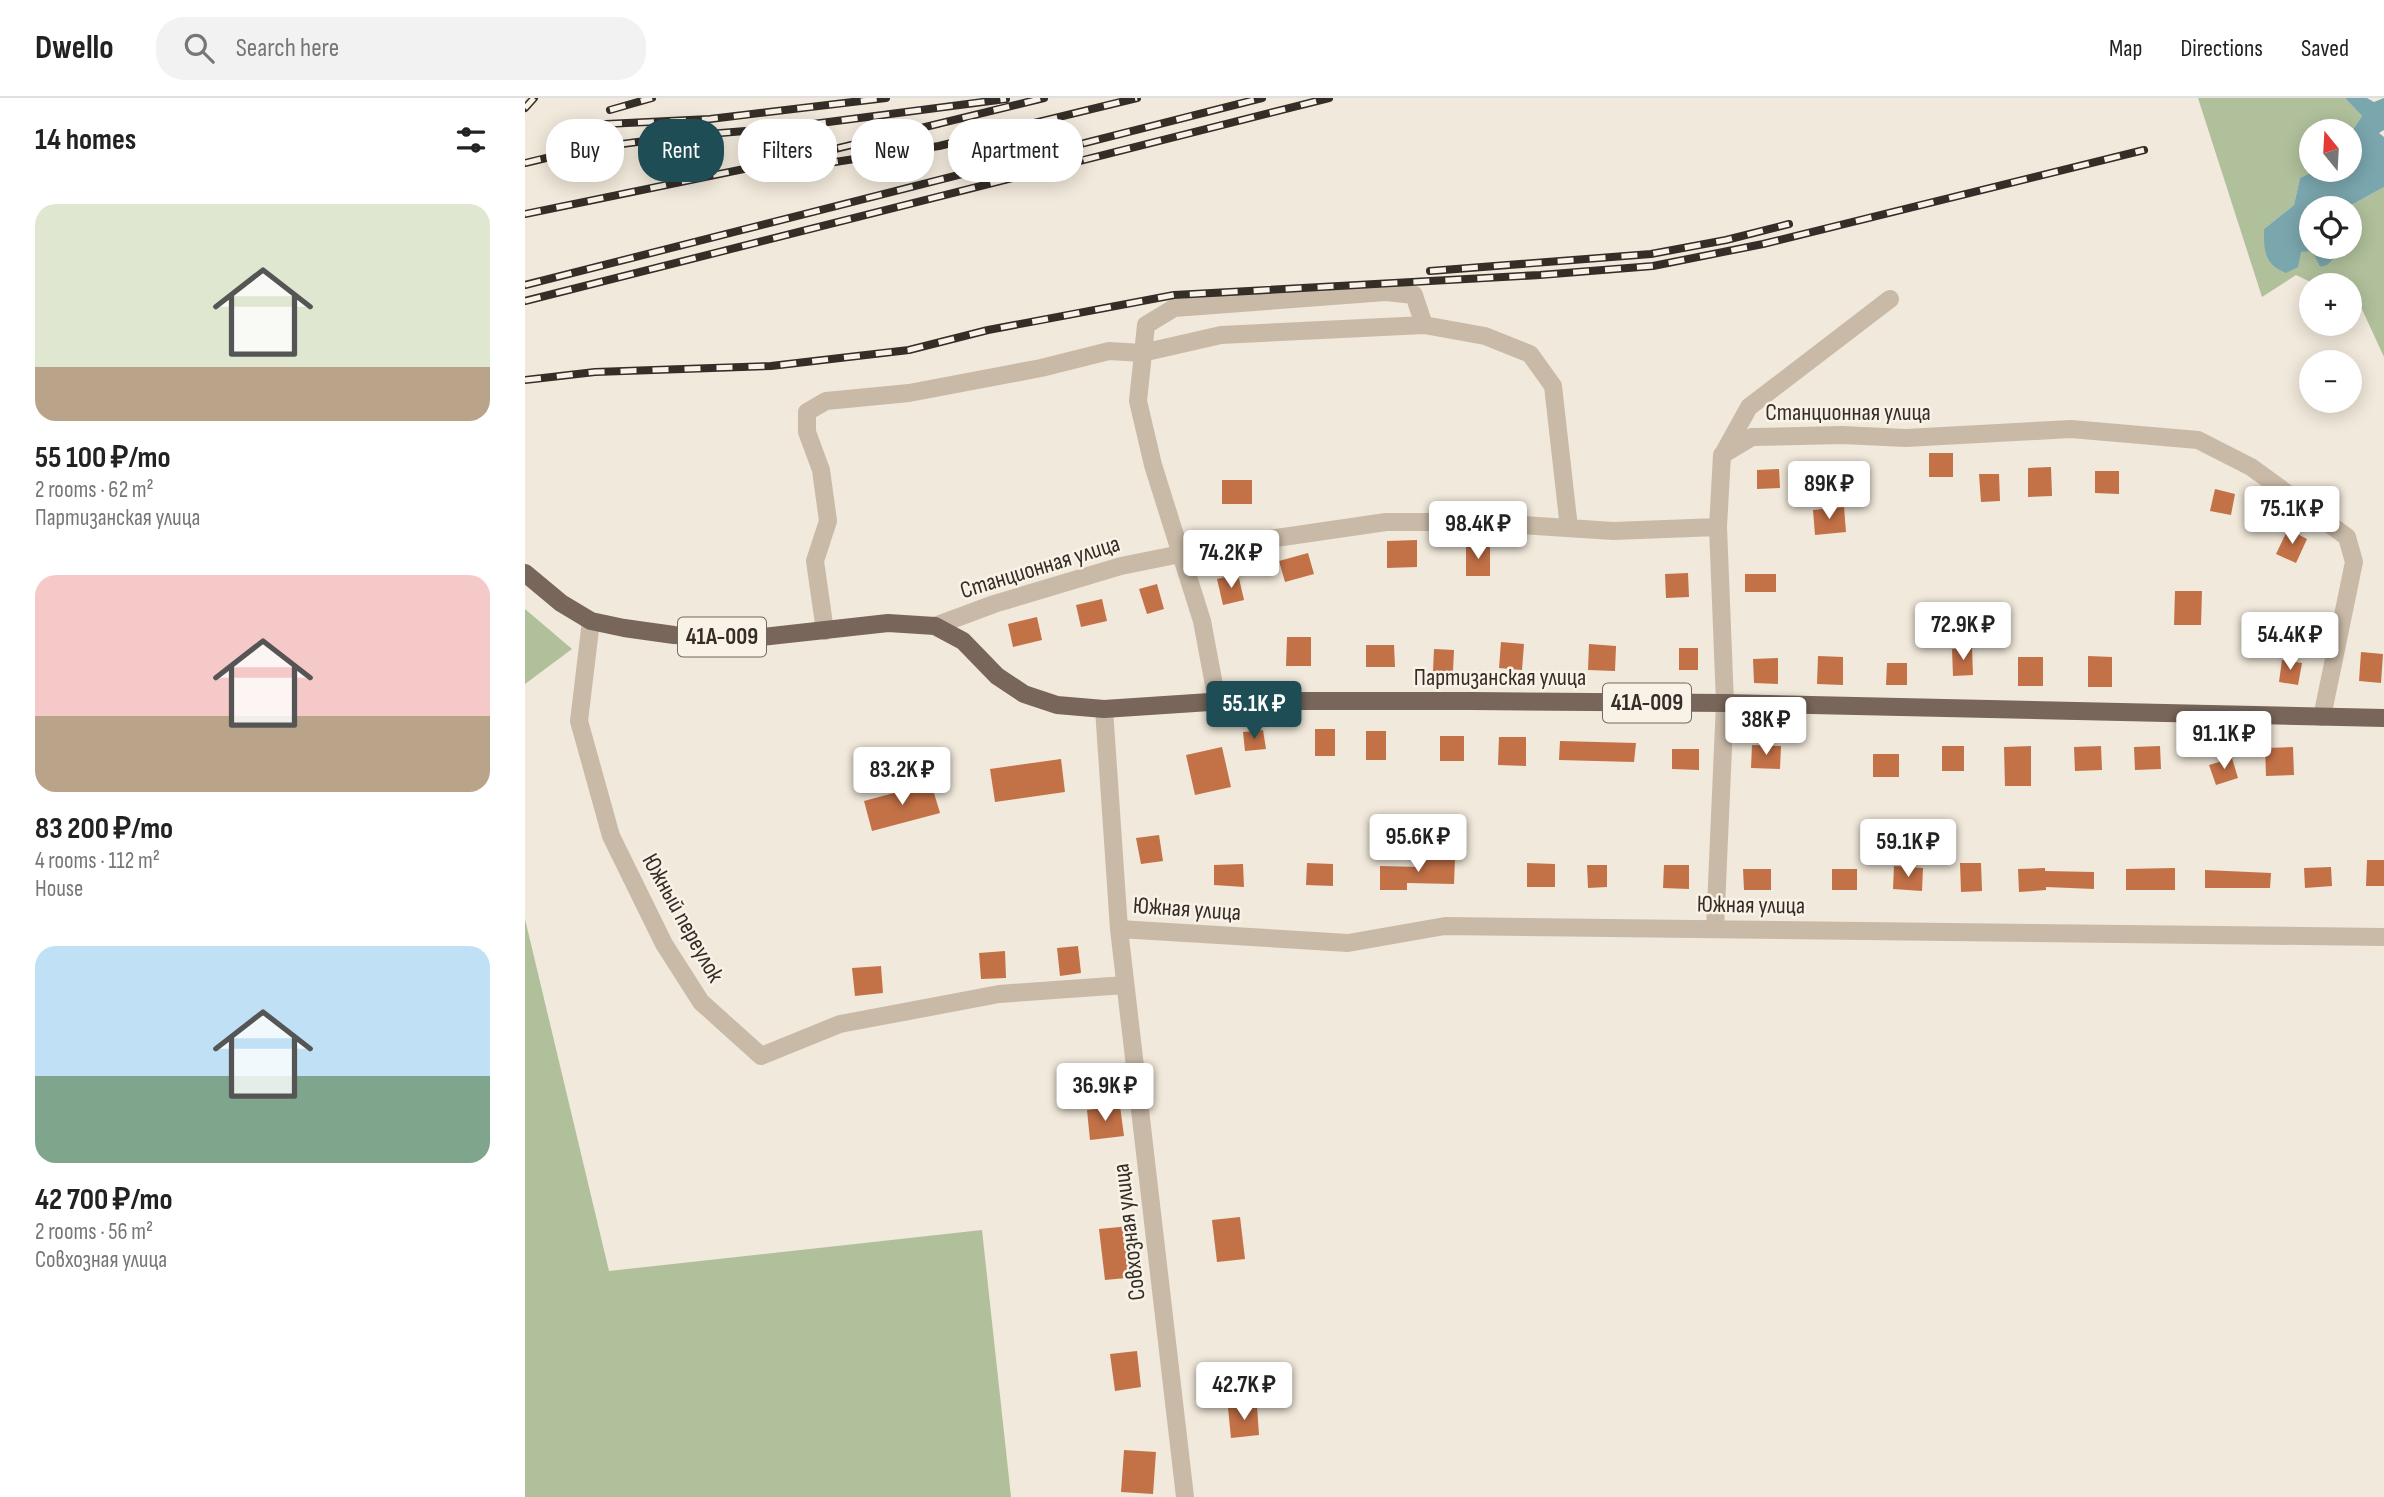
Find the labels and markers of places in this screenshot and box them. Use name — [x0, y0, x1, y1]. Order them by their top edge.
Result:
pin: 89K ₽ — [1780, 462, 1878, 521]
pin: 75.1K ₽ — [2227, 486, 2357, 546]
pin: 98.4K ₽ — [1413, 502, 1543, 561]
pin: 74.2K ₽ — [1166, 531, 1296, 590]
pin: 72.9K ₽ — [1898, 602, 2028, 662]
pin: 54.4K ₽ — [2225, 612, 2355, 672]
pin: 55.1K ₽ — [1189, 682, 1319, 741]
pin: 38K ₽ — [1717, 698, 1815, 757]
pin: 91.1K ₽ — [2159, 712, 2289, 771]
pin: 83.2K ₽ — [837, 748, 967, 807]
pin: 95.6K ₽ — [1353, 814, 1483, 874]
pin: 59.1K ₽ — [1843, 820, 1973, 879]
pin: 36.9K ₽ — [1040, 1063, 1170, 1123]
pin: 42.7K ₽ — [1179, 1362, 1309, 1422]

